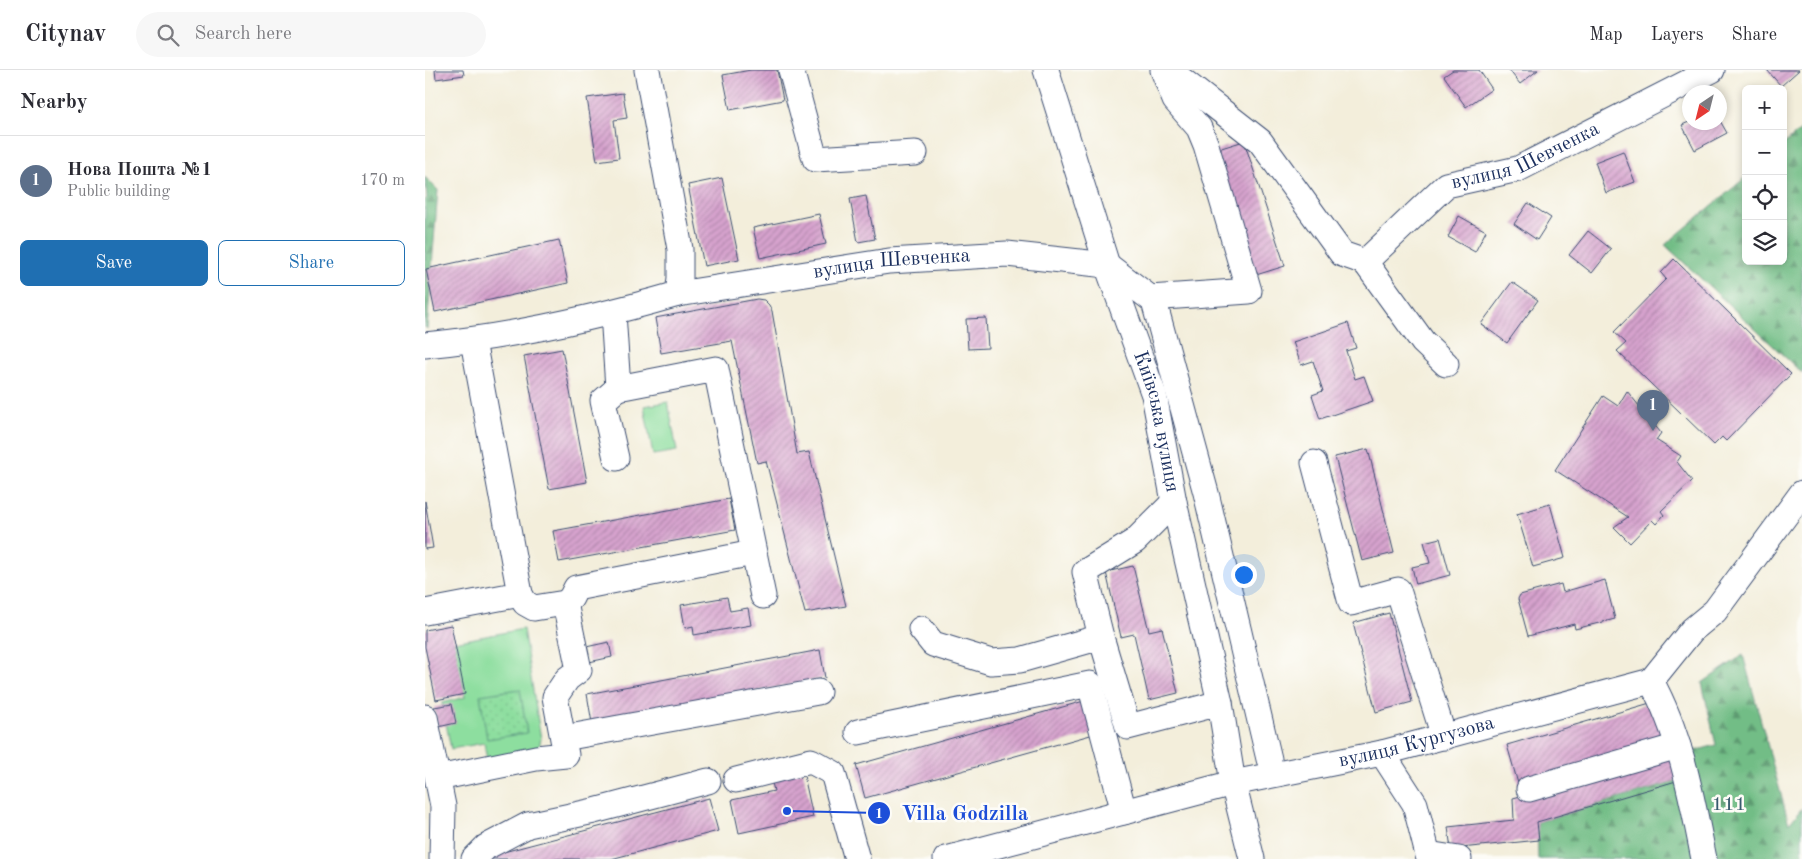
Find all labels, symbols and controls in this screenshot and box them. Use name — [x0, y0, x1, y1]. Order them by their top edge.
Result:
search box — [136, 12, 486, 57]
icon: search — [154, 21, 182, 49]
text: Citynav — [25, 23, 106, 47]
text: Search here — [194, 25, 292, 44]
text: Map — [1589, 26, 1623, 44]
text: Layers — [1651, 26, 1703, 44]
text: Share — [1731, 26, 1777, 44]
north arrow — [1682, 85, 1727, 130]
map controls — [1742, 85, 1787, 265]
button: + — [1742, 85, 1787, 130]
text: Nearby — [20, 92, 88, 113]
street label: вулиця Шевченка — [1450, 119, 1603, 193]
button: − — [1742, 130, 1787, 175]
text: Нова Пошта №1 — [67, 161, 212, 180]
text: 1 — [31, 173, 41, 189]
text: 170 m — [360, 173, 405, 189]
button: locate — [1742, 175, 1787, 220]
text: Public building — [67, 184, 170, 200]
button: layers — [1742, 220, 1787, 265]
button: Save — [20, 240, 208, 286]
button: Share — [218, 240, 405, 286]
street label: вулиця Шевченка — [812, 246, 971, 283]
street label: Київська вулиця — [1129, 349, 1182, 494]
pin: 1 — [1637, 390, 1669, 431]
your location — [1231, 562, 1257, 588]
street label: вулиця Кургузова — [1337, 713, 1497, 771]
callout: Villa Godzilla — [867, 795, 1039, 831]
park label: 111 — [1712, 795, 1746, 815]
text: Villa Godzilla — [901, 804, 1029, 825]
text: 1 — [875, 807, 883, 822]

